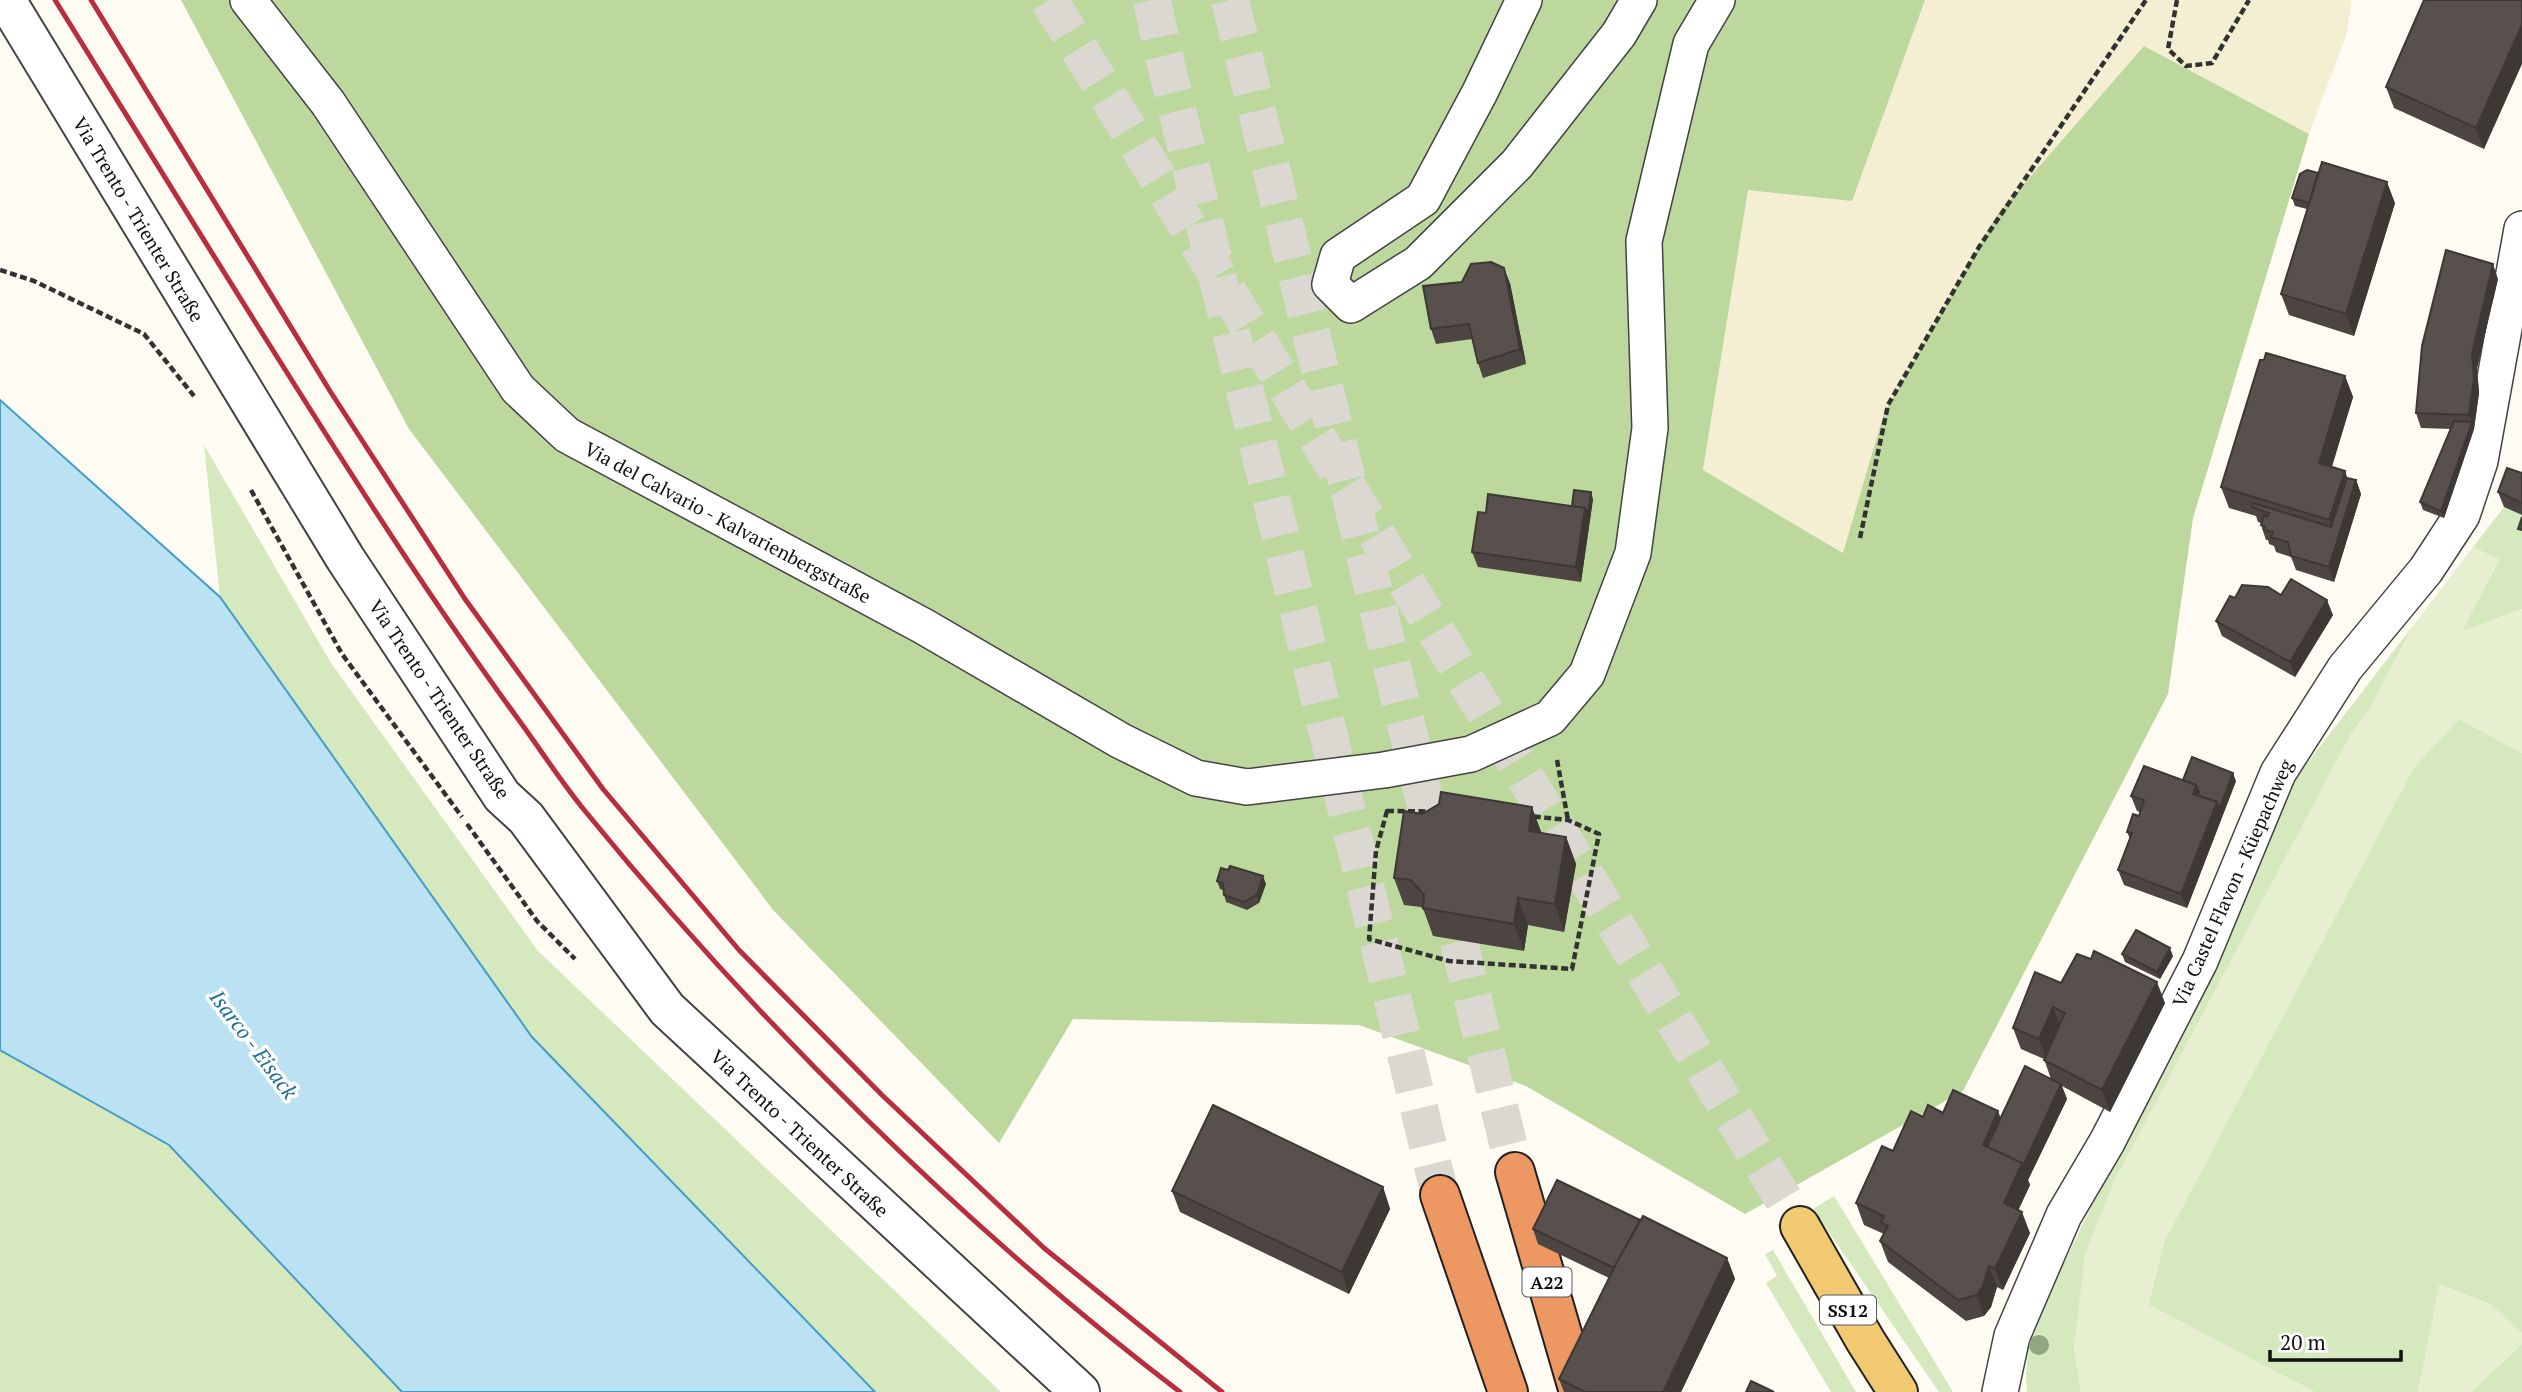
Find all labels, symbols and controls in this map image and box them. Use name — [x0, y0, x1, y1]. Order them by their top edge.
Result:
street label: Via Trento - Trienter Straße — [68, 112, 210, 326]
street label: Via del Calvario - Kalvarienbergstraße — [580, 436, 876, 608]
street label: Via Trento - Trienter Straße — [364, 595, 516, 803]
street label: Via Castel Flavon - Küepachweg — [2166, 754, 2298, 1011]
water label: Isarco - Eisack — [203, 983, 305, 1105]
street label: Via Trento - Trienter Straße — [706, 1044, 894, 1222]
road number: A22 — [1522, 1268, 1572, 1296]
road number: SS12 — [1820, 1296, 1876, 1324]
scale bar — [2270, 1318, 2401, 1362]
text: 20 m — [2280, 1328, 2326, 1356]

